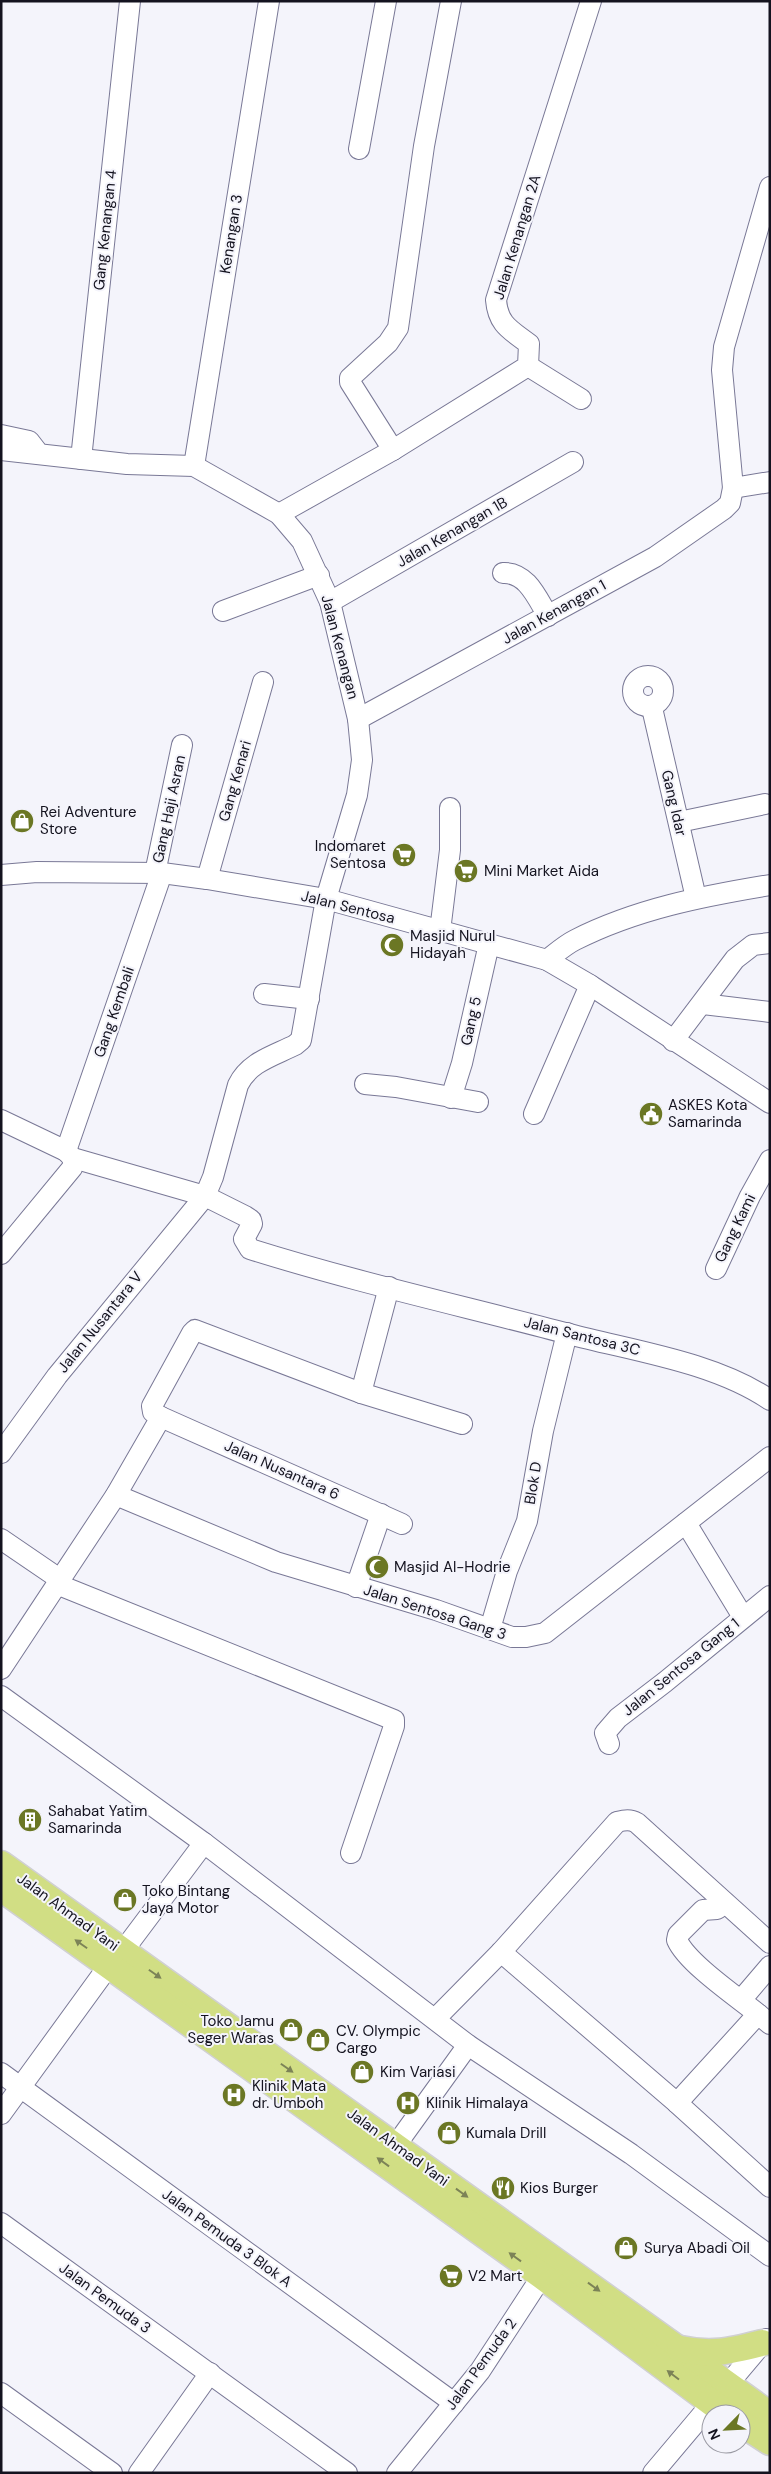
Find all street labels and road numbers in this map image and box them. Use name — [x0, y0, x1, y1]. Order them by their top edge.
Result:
street label: Gang Kenangan 4 — [89, 169, 121, 291]
street label: Jalan Kenangan 2A — [488, 172, 546, 302]
street label: Kenangan 3 — [215, 193, 247, 275]
street label: Jalan Kenangan 1B — [393, 492, 511, 572]
street label: Jalan Kenangan 1 — [499, 575, 609, 649]
street label: Jalan Kenangan — [316, 593, 364, 701]
street label: Gang Kenari — [214, 738, 256, 824]
street label: Gang Haji Asran — [148, 753, 190, 865]
street label: Gang Idar — [657, 768, 691, 838]
street label: Jalan Sentosa — [299, 886, 397, 928]
street label: Gang Kembali — [89, 964, 139, 1060]
street label: Gang 5 — [456, 995, 486, 1047]
street label: Gang Kami — [710, 1190, 760, 1266]
street label: Jalan Nusantara V — [53, 1267, 147, 1377]
street label: Jalan Santosa 3C — [522, 1312, 642, 1360]
street label: Jalan Nusantara 6 — [221, 1436, 343, 1504]
street label: Blok D — [520, 1460, 546, 1506]
street label: Jalan Sentosa Gang 3 — [361, 1579, 509, 1645]
street label: Jalan Sentosa Gang 1 — [618, 1614, 744, 1720]
street label: Jalan Ahmad Yani — [13, 1868, 123, 1956]
street label: Jalan Ahmad Yani — [343, 2103, 453, 2191]
street label: Jalan Pemuda 3 Blok A — [158, 2184, 296, 2292]
street label: Jalan Pemuda 3 — [55, 2258, 155, 2338]
street label: Jalan Pemuda 2 — [441, 2314, 521, 2414]

